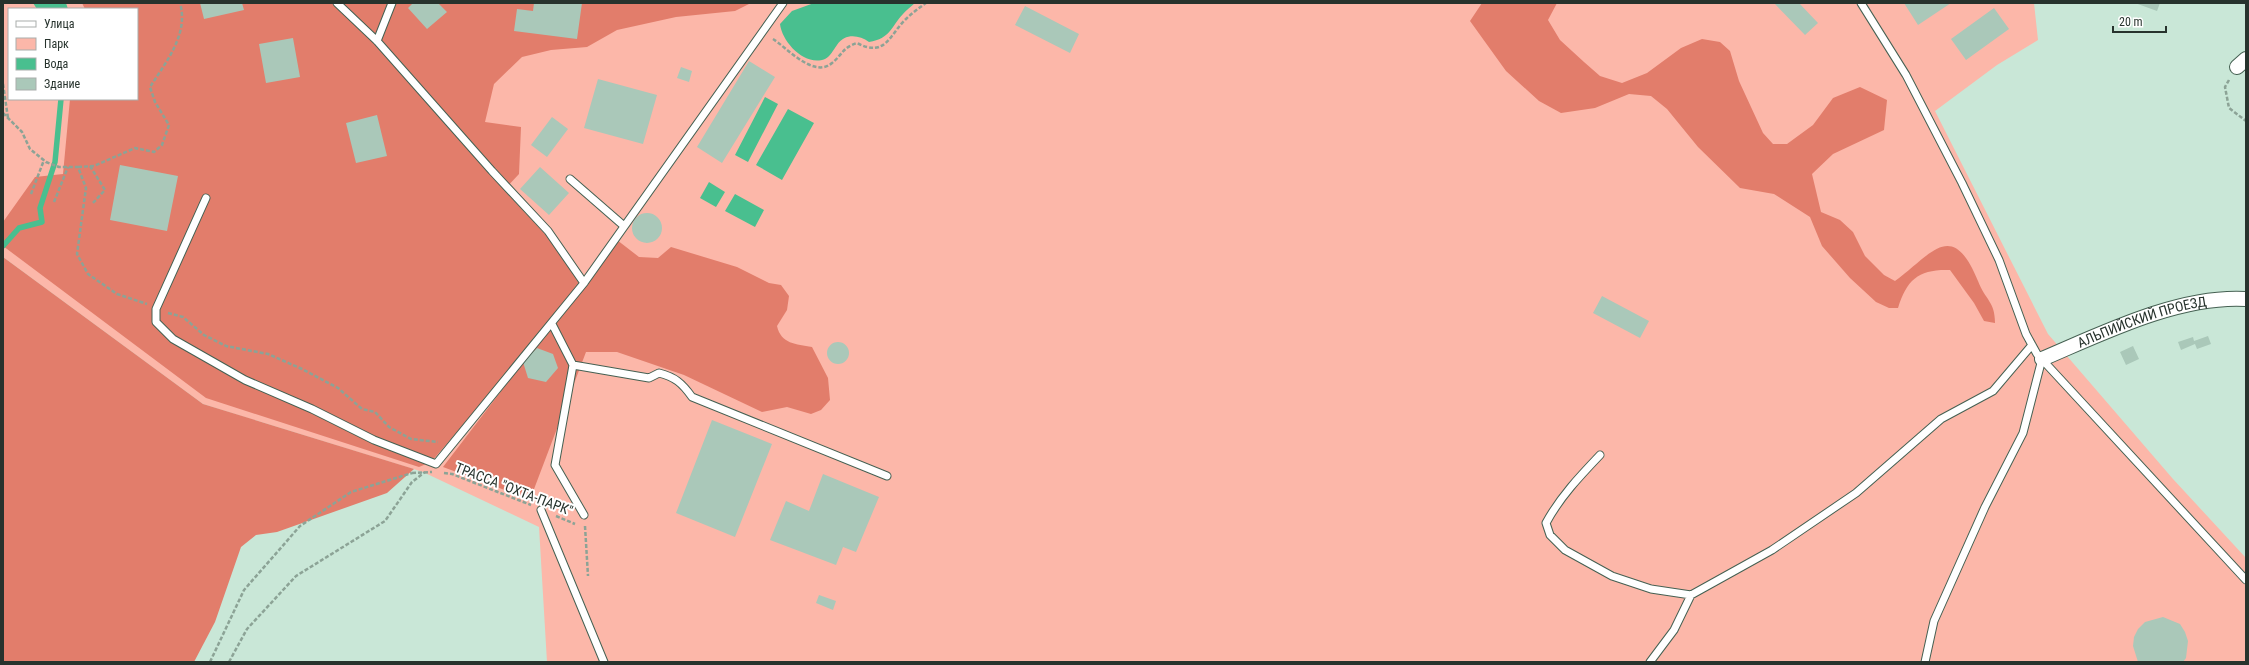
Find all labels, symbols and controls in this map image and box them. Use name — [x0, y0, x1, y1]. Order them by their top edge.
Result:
legend — [8, 8, 138, 100]
scale bar — [2113, 8, 2166, 34]
text: 20 m — [2119, 15, 2143, 29]
text: Улица — [44, 17, 75, 31]
text: Парк — [44, 37, 69, 51]
text: Вода — [44, 57, 69, 71]
text: Здание — [44, 77, 81, 91]
street label: АЛЬПИЙСКИЙ ПРОЕЗД — [2075, 293, 2208, 351]
street label: ТРАССА "ОХТА-ПАРК" — [453, 459, 575, 519]

